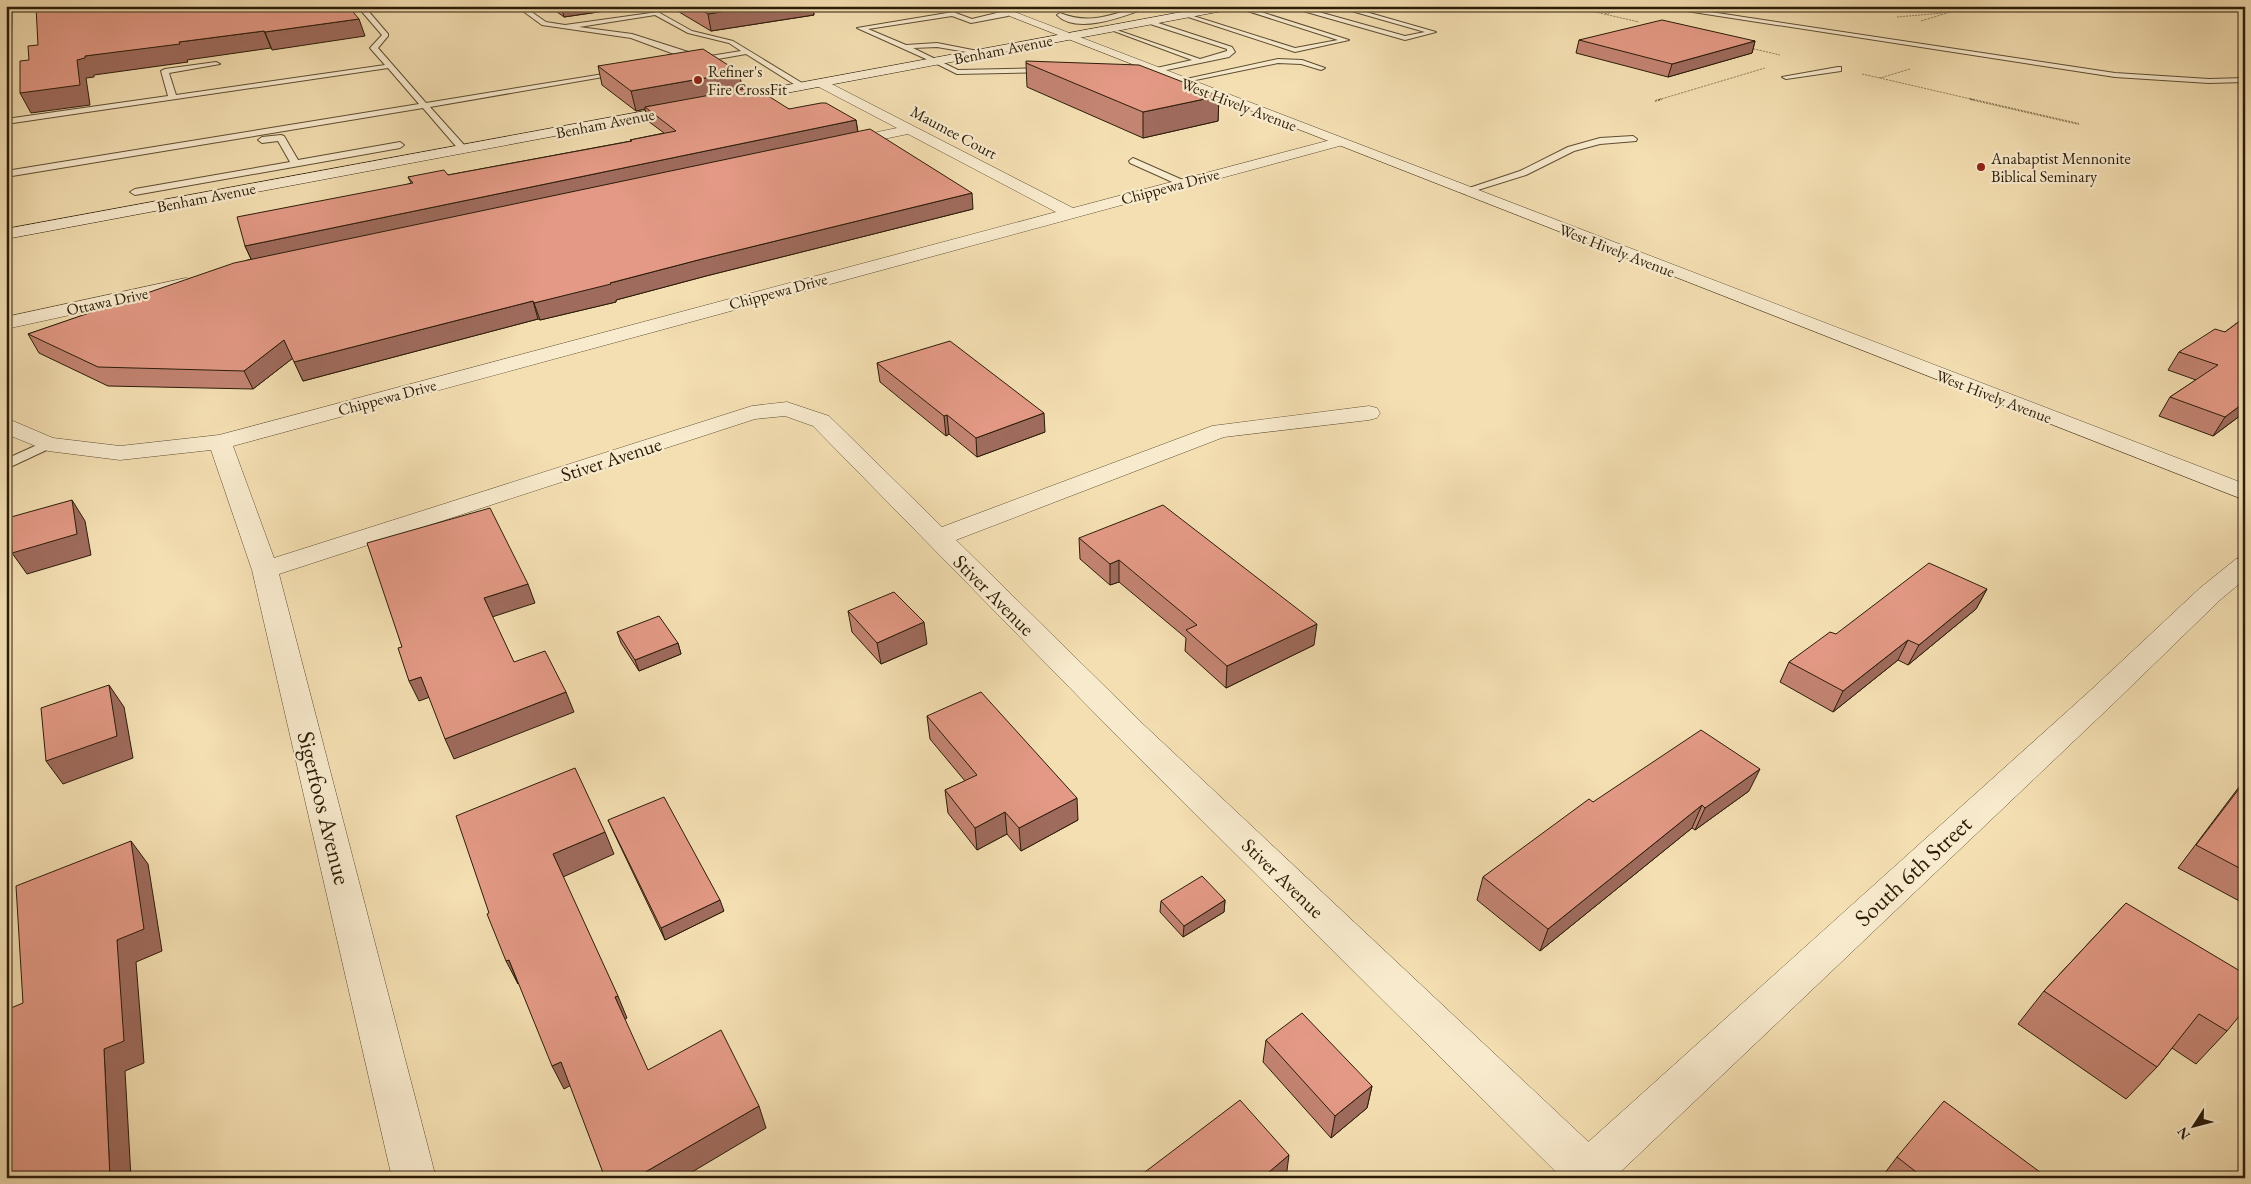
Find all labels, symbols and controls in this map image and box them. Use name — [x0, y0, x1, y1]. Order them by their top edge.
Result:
street label: Benham Avenue — [952, 30, 1054, 69]
place label: Refiner's Fire CrossFit — [708, 61, 787, 100]
street label: West Hively Avenue — [1178, 73, 1300, 136]
marker: Refiner's Fire CrossFit — [692, 74, 704, 86]
street label: Maumee Court — [907, 101, 1001, 164]
street label: Benham Avenue — [554, 104, 656, 143]
place label: Anabaptist Mennonite Biblical Seminary — [1990, 148, 2131, 187]
marker: Anabaptist Mennonite Biblical Seminary — [1975, 161, 1987, 173]
street label: Chippewa Drive — [1119, 163, 1222, 210]
street label: Benham Avenue — [155, 178, 257, 217]
street label: West Hively Avenue — [1556, 219, 1678, 282]
street label: Chippewa Drive — [727, 268, 830, 315]
street label: Ottawa Drive — [64, 283, 150, 320]
street label: West Hively Avenue — [1933, 365, 2055, 428]
street label: Chippewa Drive — [336, 374, 439, 421]
street label: Stiver Avenue — [557, 430, 665, 488]
street label: Stiver Avenue — [948, 549, 1040, 641]
street label: Sigerfoos Avenue — [290, 728, 359, 888]
street label: South 6th Street — [1847, 808, 1978, 933]
street label: Stiver Avenue — [1236, 832, 1330, 924]
north arrow — [2168, 1102, 2218, 1152]
text: N — [2172, 1123, 2194, 1144]

